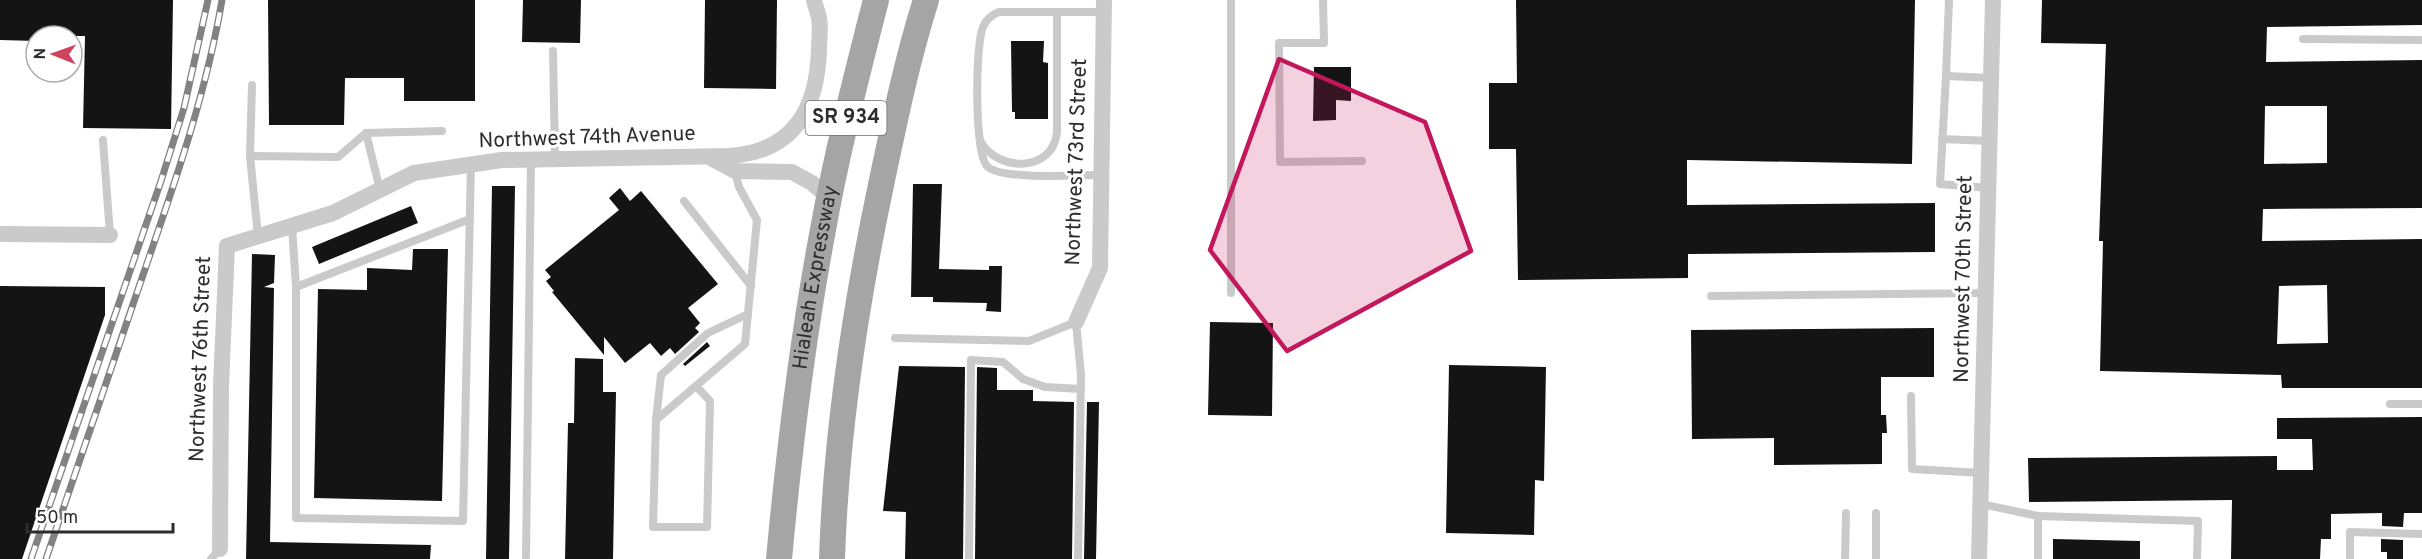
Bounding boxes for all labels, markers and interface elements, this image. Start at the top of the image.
north arrow [24,24,84,84]
text: N [31,48,51,60]
street label: Northwest 73rd Street [1060,58,1094,266]
road number: SR 934 [806,101,886,135]
street label: Northwest 74th Avenue [478,121,696,155]
street label: Northwest 70th Street [1949,175,1979,383]
street label: Hialeah Expressway [787,183,845,371]
street label: Northwest 76th Street [184,255,218,463]
scale bar [27,496,172,534]
text: 50 m [36,507,78,530]

